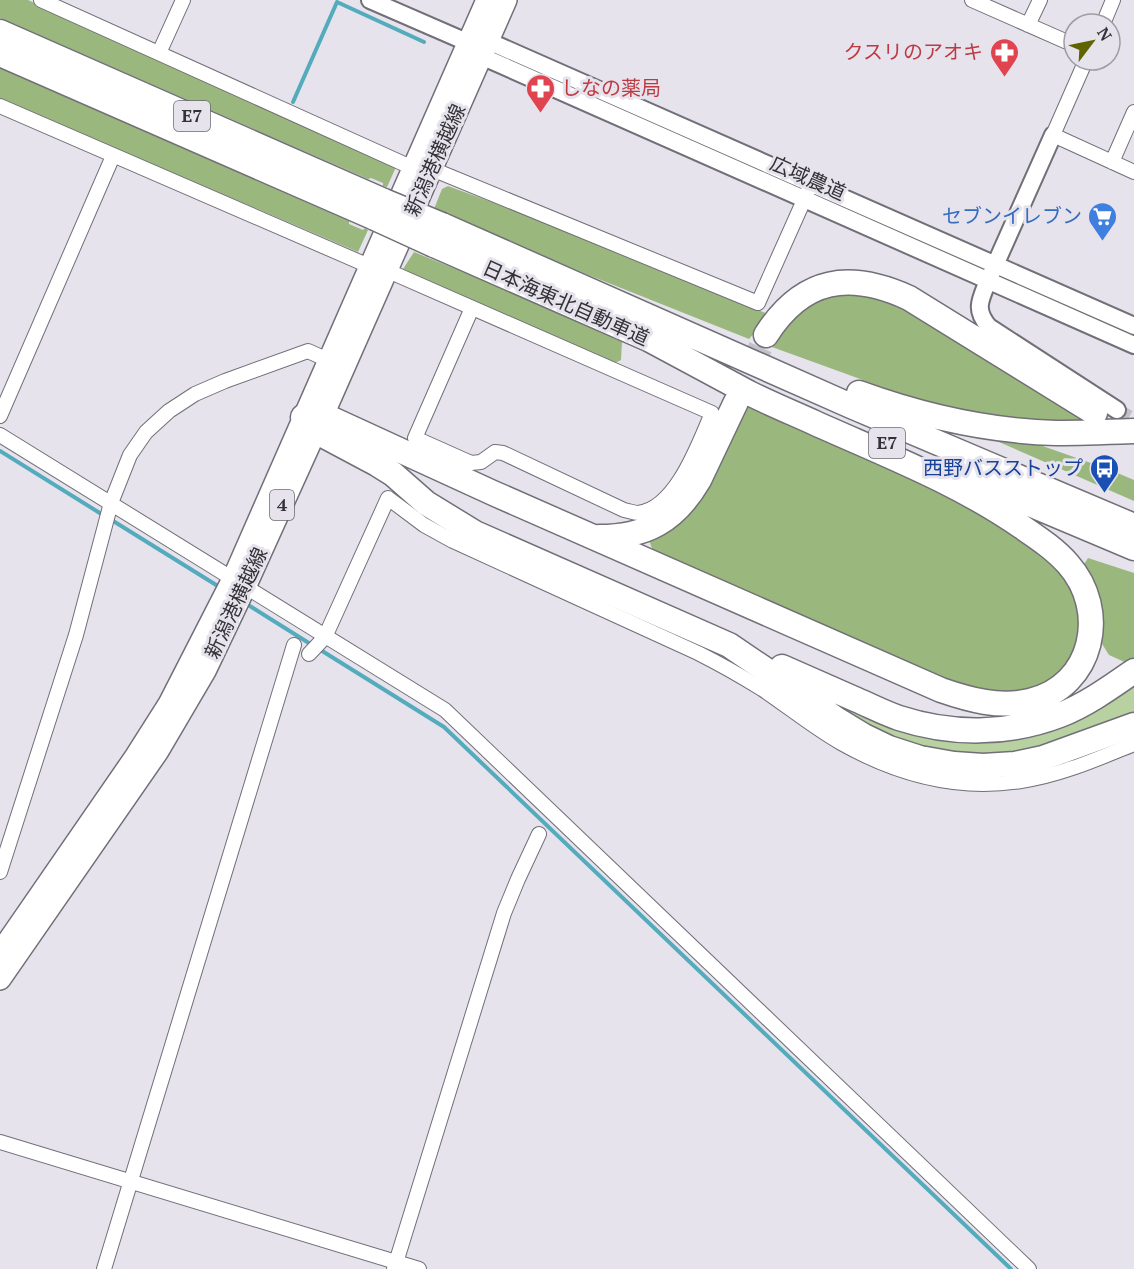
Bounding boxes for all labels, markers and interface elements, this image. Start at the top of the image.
north arrow [1062,12,1122,72]
text: N [1092,23,1117,45]
pharmacy icon: クスリのアオキ [988,36,1020,78]
place label: クスリのアオキ [844,38,983,65]
pharmacy icon: しなの薬局 [524,72,556,114]
place label: しなの薬局 [561,74,661,101]
street label: 新潟港横越線 [398,99,471,220]
road number: E7 [174,101,210,131]
street label: 広域農道 [766,149,850,206]
supermarket icon: セブンイレブン [1087,200,1119,242]
place label: セブンイレブン [942,202,1082,229]
street label: 日本海東北自動車道 [478,254,654,351]
road number: E7 [869,428,905,458]
bus stop icon: 西野バスストップ [1088,452,1120,494]
place label: 西野バスストップ [923,454,1083,481]
road number: 4 [270,490,294,520]
street label: 新潟港横越線 [198,543,273,663]

